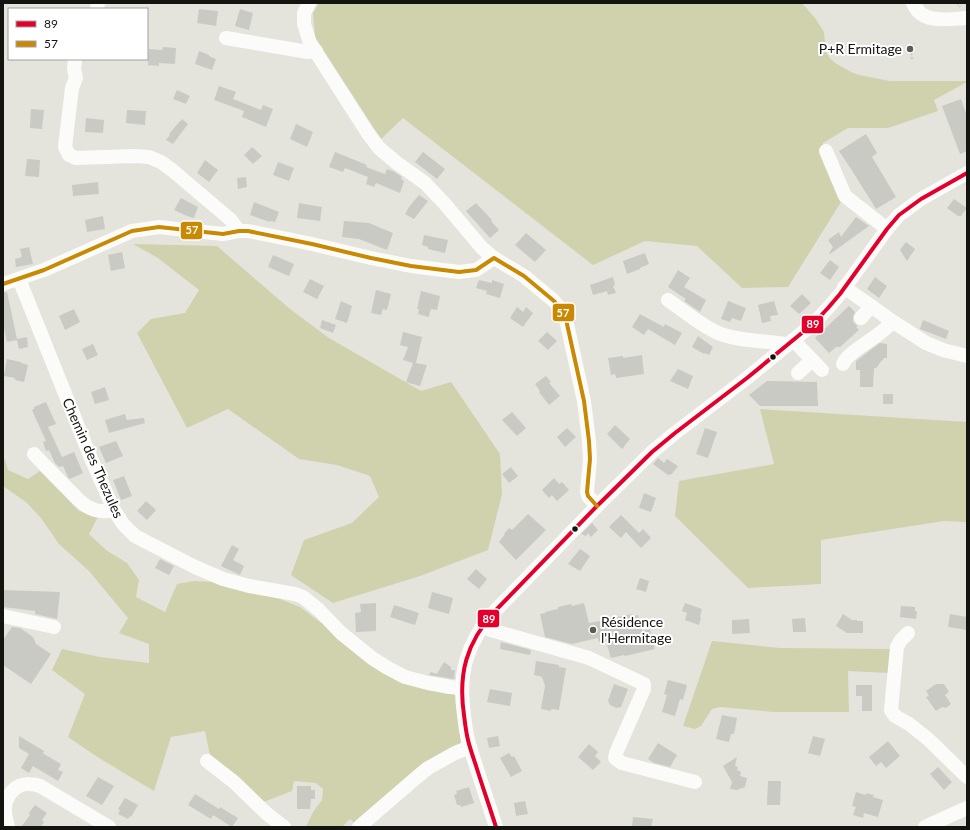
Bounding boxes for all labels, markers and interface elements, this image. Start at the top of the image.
legend [8,8,148,60]
text: 89 [44,16,58,31]
text: 57 [44,36,58,51]
place label: P+R Ermitage [819,40,902,57]
marker: P+R Ermitage [905,44,915,54]
line badge: 57 [180,221,203,240]
text: 57 [186,223,198,236]
line badge: 57 [552,303,575,322]
text: 57 [557,306,569,319]
line badge: 89 [801,315,824,334]
text: 89 [807,317,819,330]
unlabelled marker [768,352,778,362]
street label: Chemin des Thezules [59,395,128,520]
unlabelled marker [570,524,580,534]
line badge: 89 [477,609,500,628]
text: 89 [483,612,495,625]
place label: Résidence l'Hermitage [601,613,672,646]
marker: Résidence l'Hermitage [588,625,598,635]

